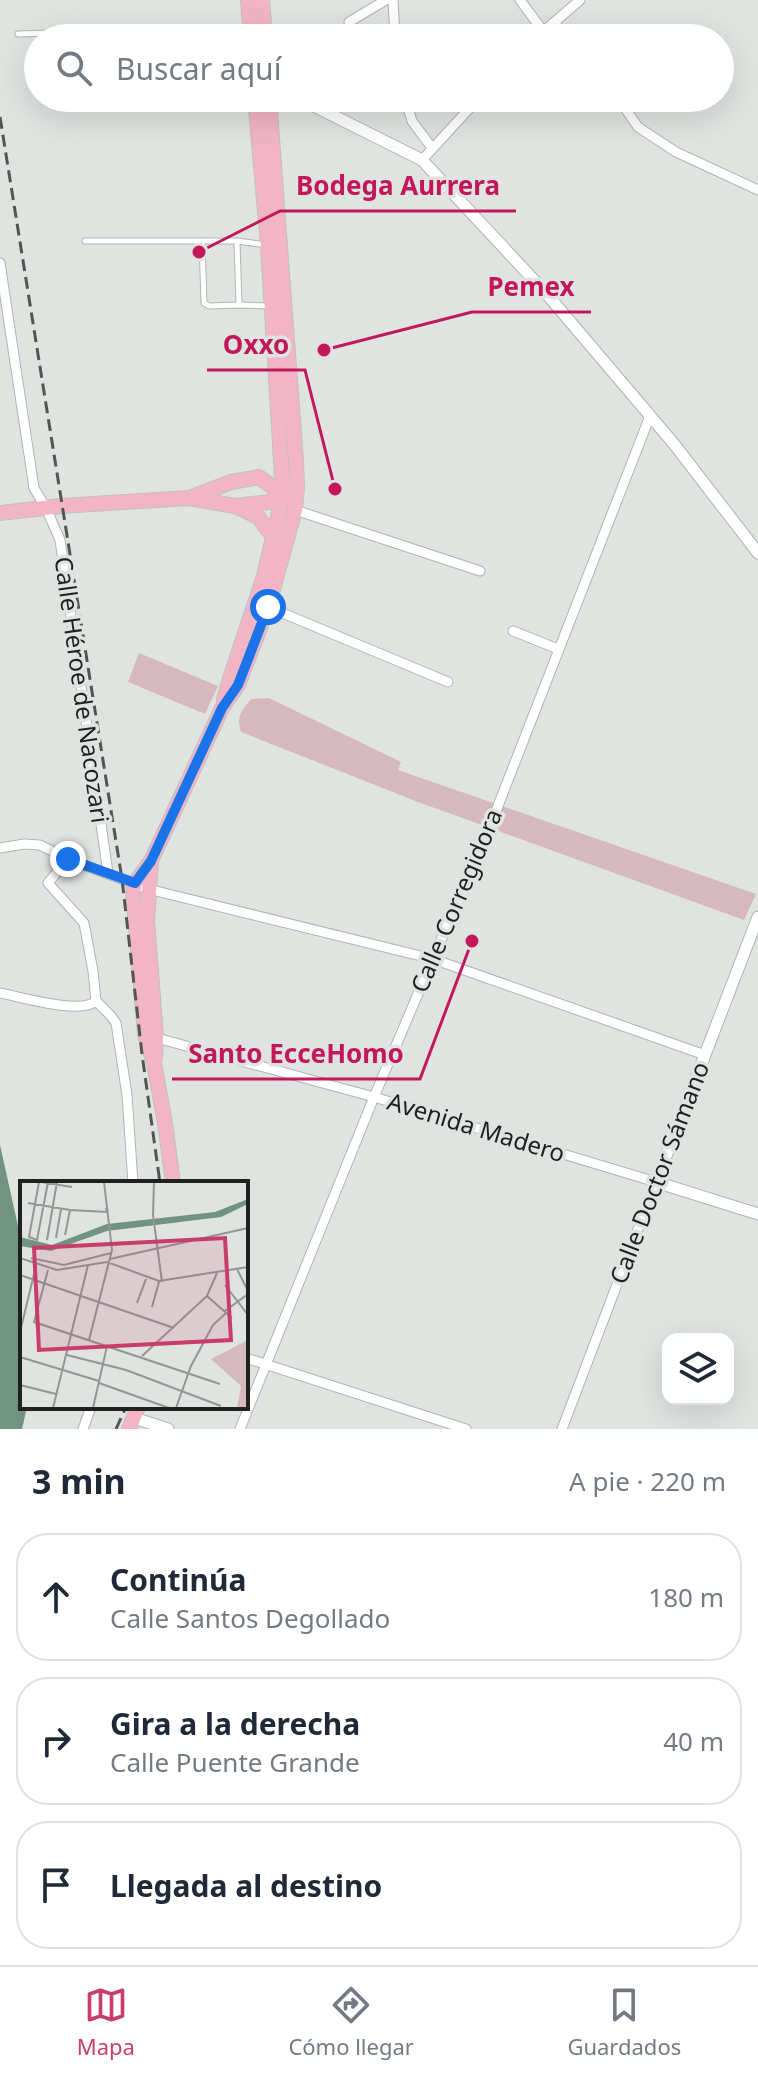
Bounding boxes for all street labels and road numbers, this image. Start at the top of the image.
street label: Calle Héroe de Nacozari [47,554,118,825]
street label: Calle Corregidora [402,804,509,997]
street label: Calle Doctor Sámano [601,1057,716,1288]
street label: Avenida Madero [384,1084,569,1169]

